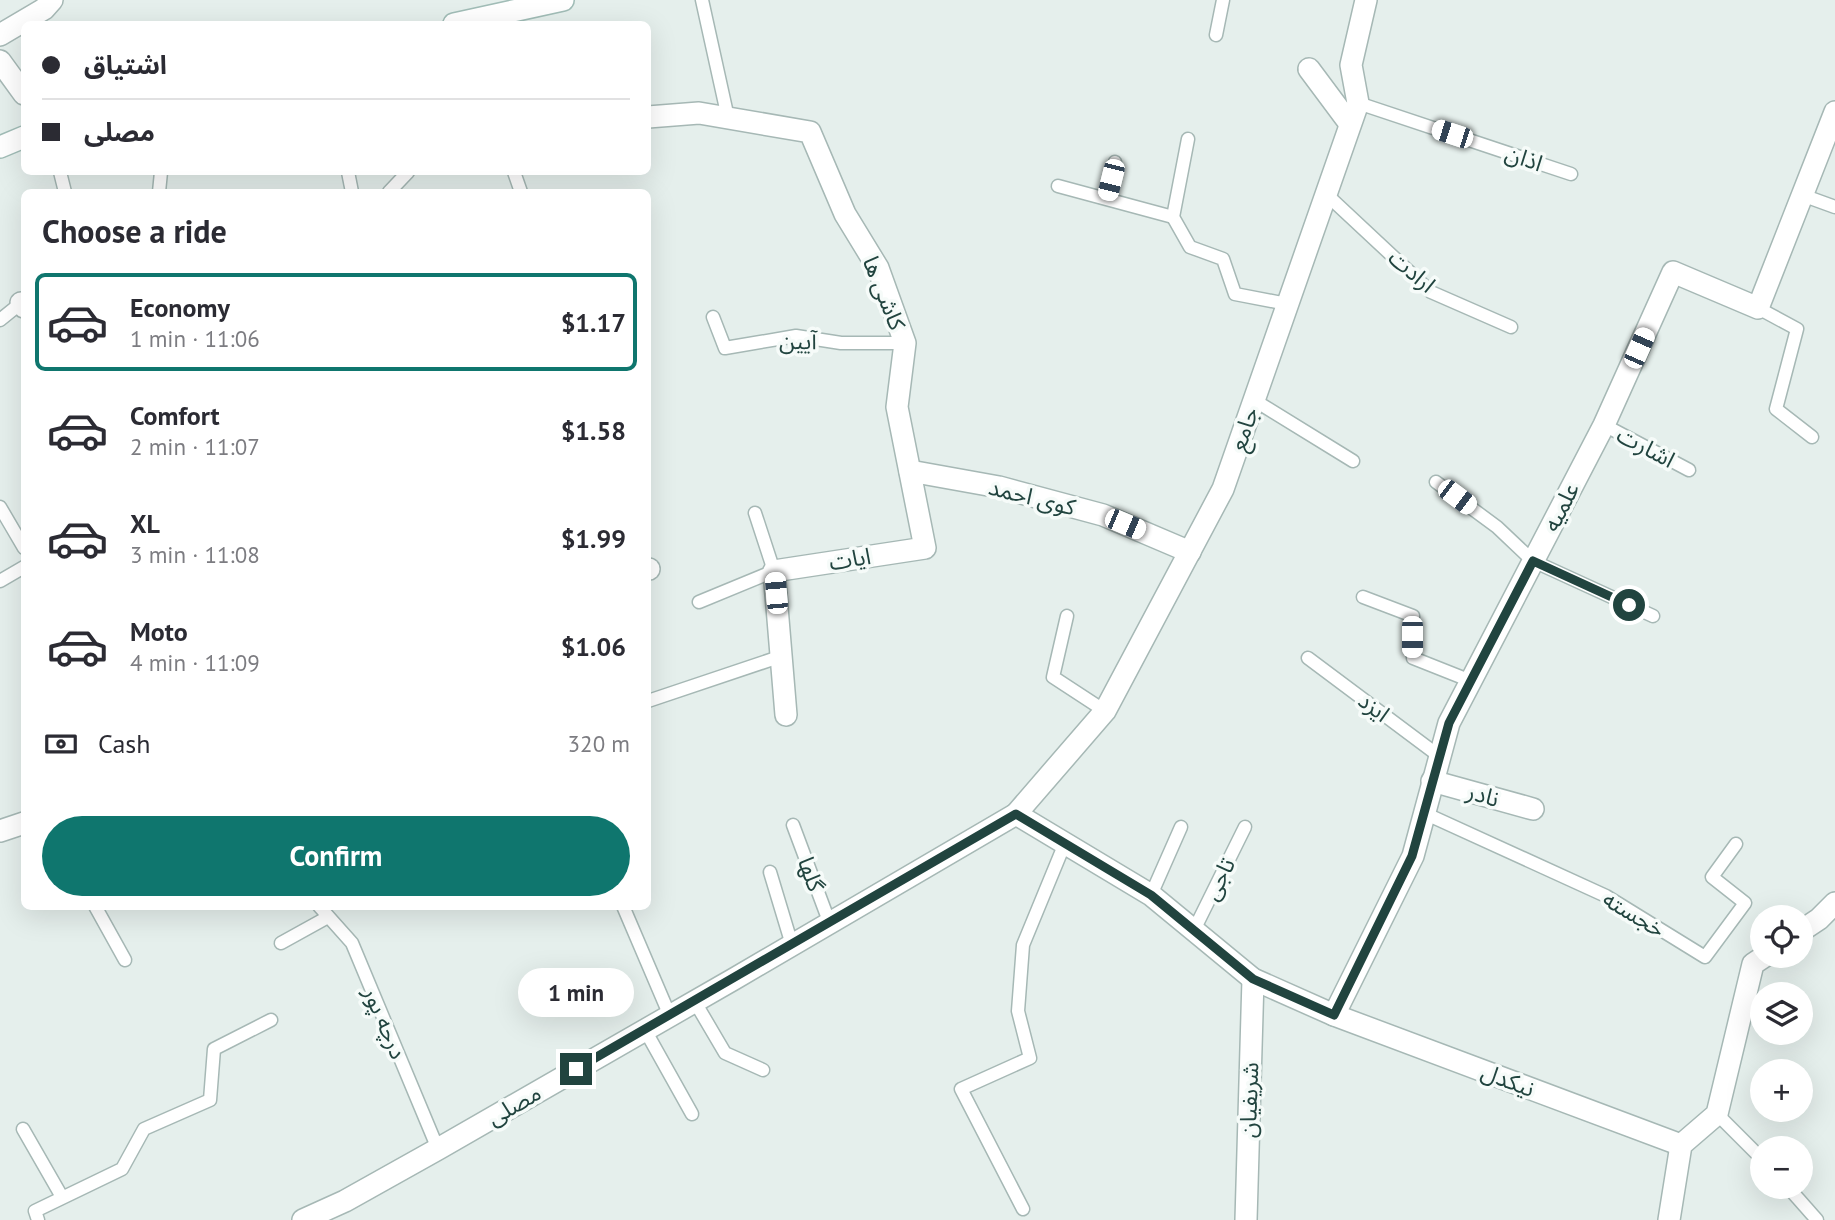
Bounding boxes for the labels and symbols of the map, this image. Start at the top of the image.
car [1429,118,1476,150]
street label: اذان [1502,138,1547,177]
car [1096,157,1127,203]
street label: ارادت [1383,243,1442,299]
street label: کاشی ها [857,252,913,335]
car [1621,325,1658,371]
street label: آیین [779,326,818,355]
street label: جامع [1223,403,1267,456]
street label: اشارت [1612,419,1680,474]
street label: کوی احمد [986,472,1079,521]
car [1434,476,1481,518]
street label: علمیه [1536,477,1585,536]
car [1102,506,1149,542]
street label: ایات [827,541,873,576]
car [764,571,789,615]
route start [1613,589,1645,621]
car [1402,616,1423,658]
street label: ایزد [1353,685,1396,728]
street label: نادر [1463,776,1503,813]
street label: تاجی [1196,852,1241,905]
street label: گلها [792,853,831,896]
street label: خجسته [1598,884,1671,943]
callout: 1 min [518,968,634,1016]
street label: درچه پور [356,981,414,1064]
route end [560,1053,592,1085]
street label: نیکدل [1477,1056,1539,1103]
street label: شریفیان [1233,1062,1264,1138]
street label: مصلی [482,1078,546,1132]

